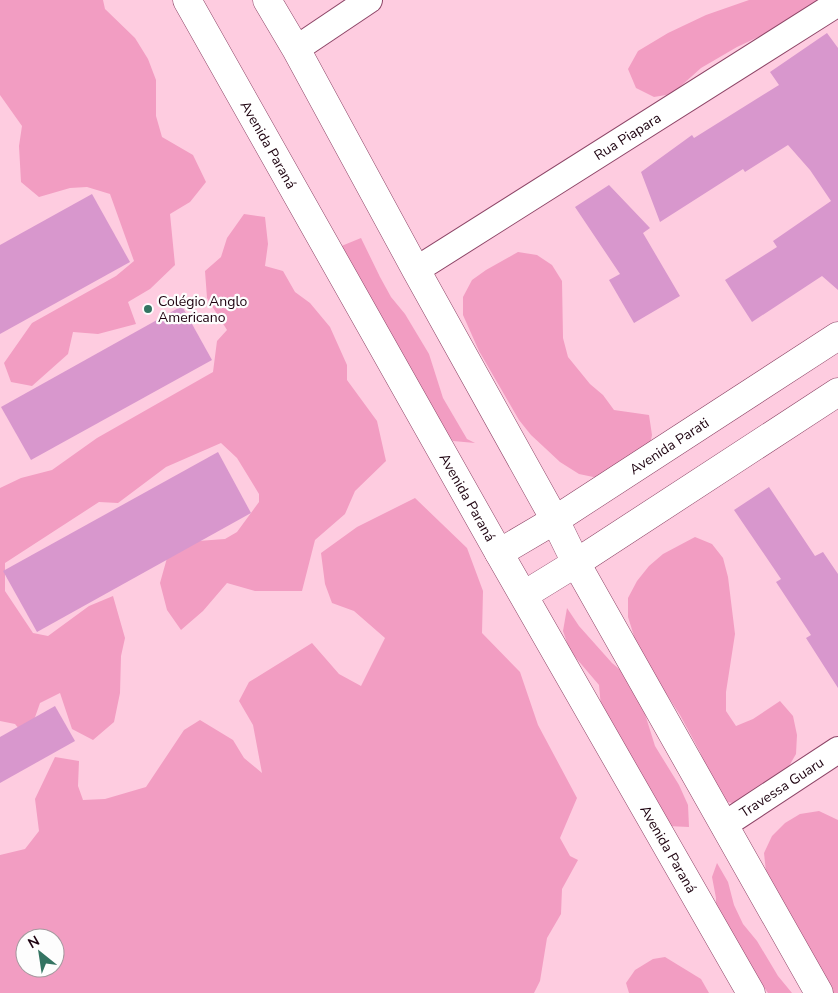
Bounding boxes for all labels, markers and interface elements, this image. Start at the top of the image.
street label: Avenida Paraná [236,97,301,192]
street label: Rua Piapara [590,108,664,165]
place label: Colégio Anglo Americano [158,292,248,327]
marker: Colégio Anglo Americano [142,303,154,315]
street label: Avenida Parati [626,413,712,479]
street label: Avenida Paraná [435,450,500,545]
street label: Travessa Guaru [736,752,827,822]
street label: Avenida Paraná [636,801,701,896]
north arrow [15,928,65,978]
text: N [24,931,43,953]

